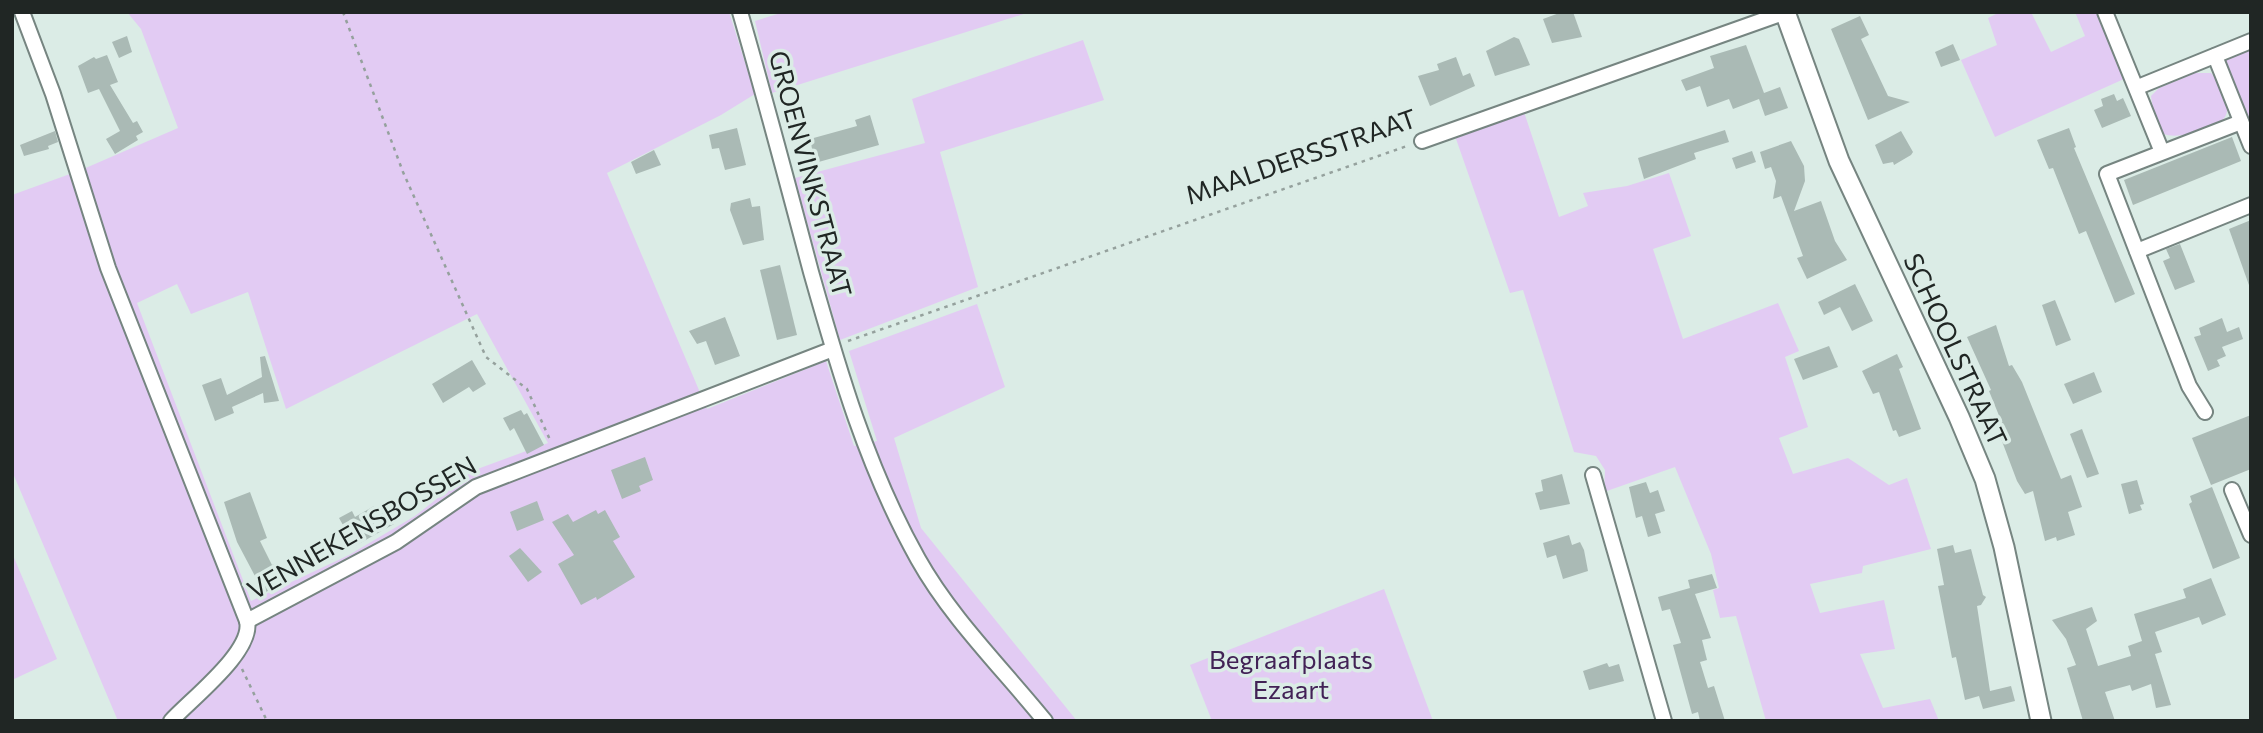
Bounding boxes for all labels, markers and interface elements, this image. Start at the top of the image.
street label: GROENVINKSTRAAT [764,47,859,300]
street label: MAALDERSSTRAAT [1181,101,1420,210]
street label: SCHOOLSTRAAT [1898,248,2015,451]
street label: VENNEKENSBOSSEN [241,448,481,605]
park label: Begraafplaats Ezaart [1209,643,1373,704]

